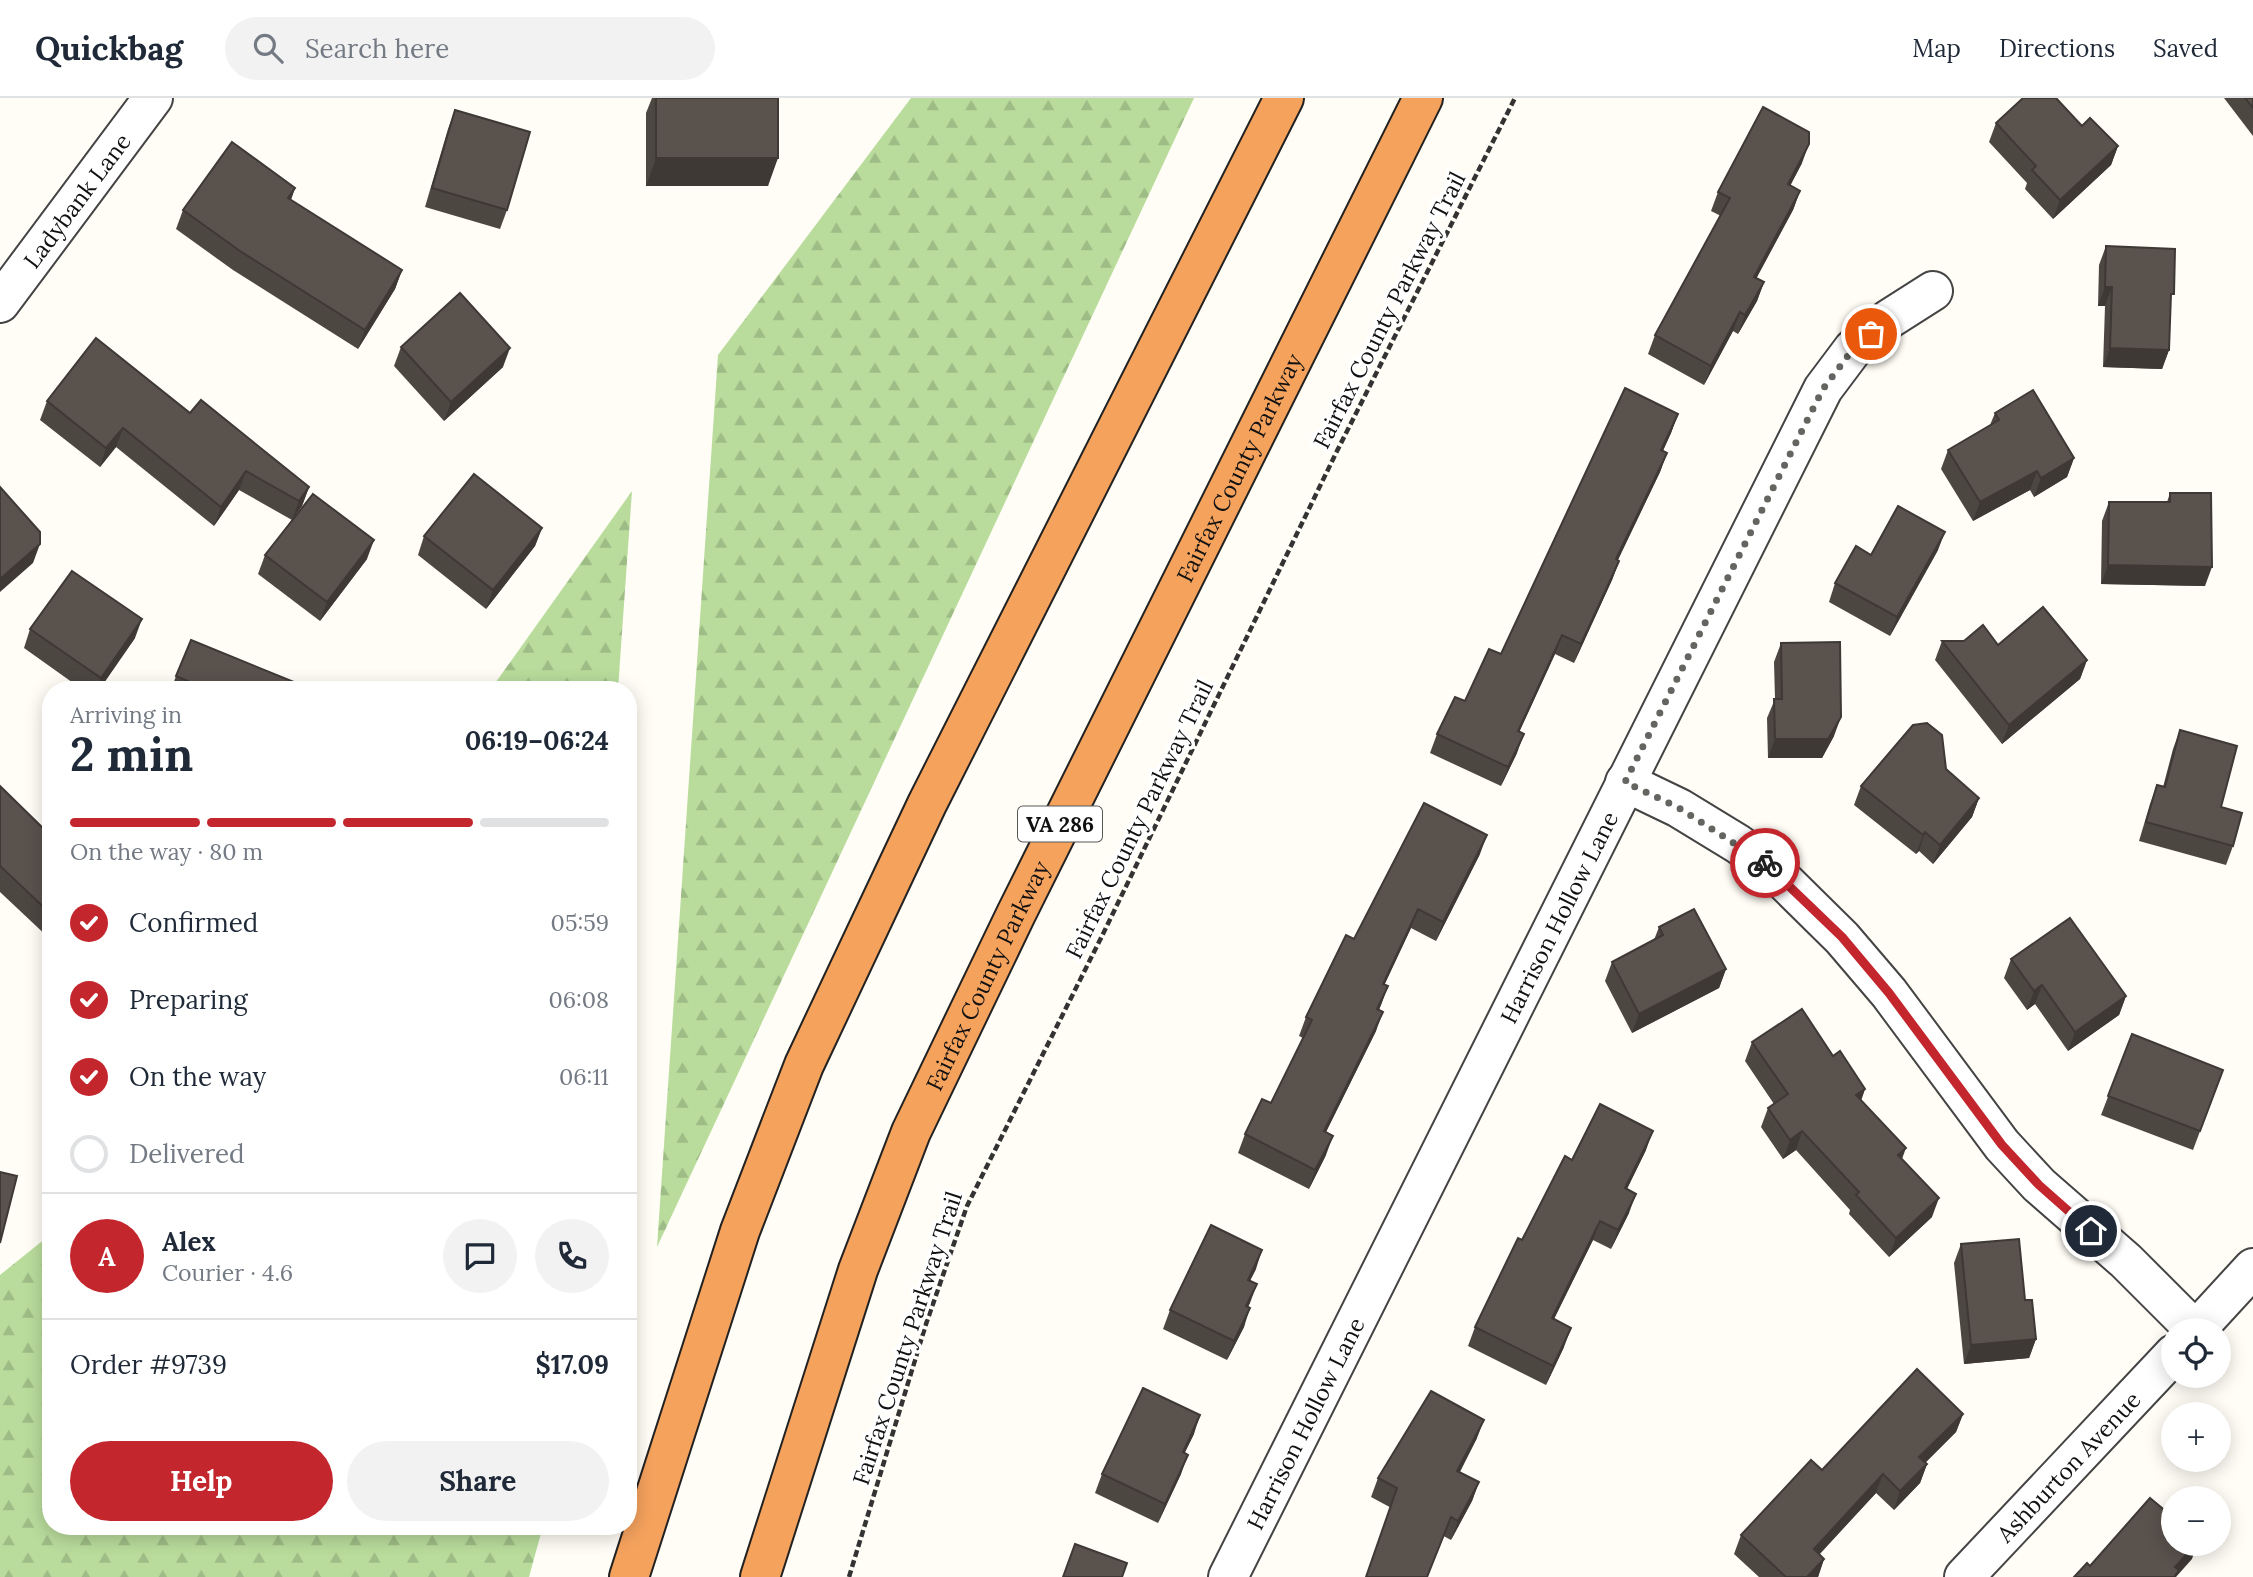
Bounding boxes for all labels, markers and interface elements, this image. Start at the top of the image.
search box [225,17,715,80]
text: Quickbag [35,27,183,69]
icon: search [249,29,287,67]
text: Search here [305,32,449,65]
text: Map [1912,33,1961,64]
text: Directions [1999,33,2115,64]
text: Saved [2153,33,2218,64]
street label: Ladybank Lane [17,127,136,274]
street label: Fairfax County Parkway Trail [1306,167,1472,453]
pin [1841,304,1901,364]
icon: bag [1852,315,1890,353]
street label: Fairfax County Parkway [1169,348,1308,587]
street label: Fairfax County Parkway Trail [1059,675,1219,963]
text: Arriving in [70,700,182,729]
text: 06:19–06:24 [465,724,609,757]
text: 2 min [70,725,193,784]
road number: VA 286 [1018,806,1102,842]
street label: Harrison Hollow Lane [1493,806,1624,1028]
courier [1730,828,1800,898]
text: On the way · 80 m [70,837,263,866]
icon: bike [1746,844,1784,882]
street label: Fairfax County Parkway [919,855,1055,1095]
icon: check [70,904,108,942]
text: Confirmed [129,906,258,939]
text: 05:59 [551,908,609,937]
icon: check [70,981,108,1019]
text: Preparing [129,983,248,1016]
text: 06:08 [548,985,609,1014]
icon: check [70,1058,108,1096]
text: On the way [129,1060,266,1093]
text: 06:11 [559,1062,609,1091]
text: Delivered [129,1137,245,1170]
street label: Fairfax County Parkway Trail [846,1188,968,1488]
pin [2061,1201,2121,1261]
icon: home [2072,1212,2110,1250]
button: chat [443,1219,517,1293]
button: phone [535,1219,609,1293]
text: Alex [162,1225,216,1258]
text: A [98,1240,116,1273]
text: Courier · 4.6 [162,1258,293,1287]
street label: Harrison Hollow Lane [1240,1312,1370,1534]
map controls [2161,1318,2231,1556]
button: locate [2161,1318,2231,1388]
text: Order #9739 [70,1348,227,1381]
text: $17.09 [535,1348,609,1381]
street label: Ashburton Avenue [1990,1385,2146,1549]
button: + [2161,1402,2231,1472]
button: Help [70,1441,333,1521]
button: Share [347,1441,609,1521]
button: − [2161,1486,2231,1556]

